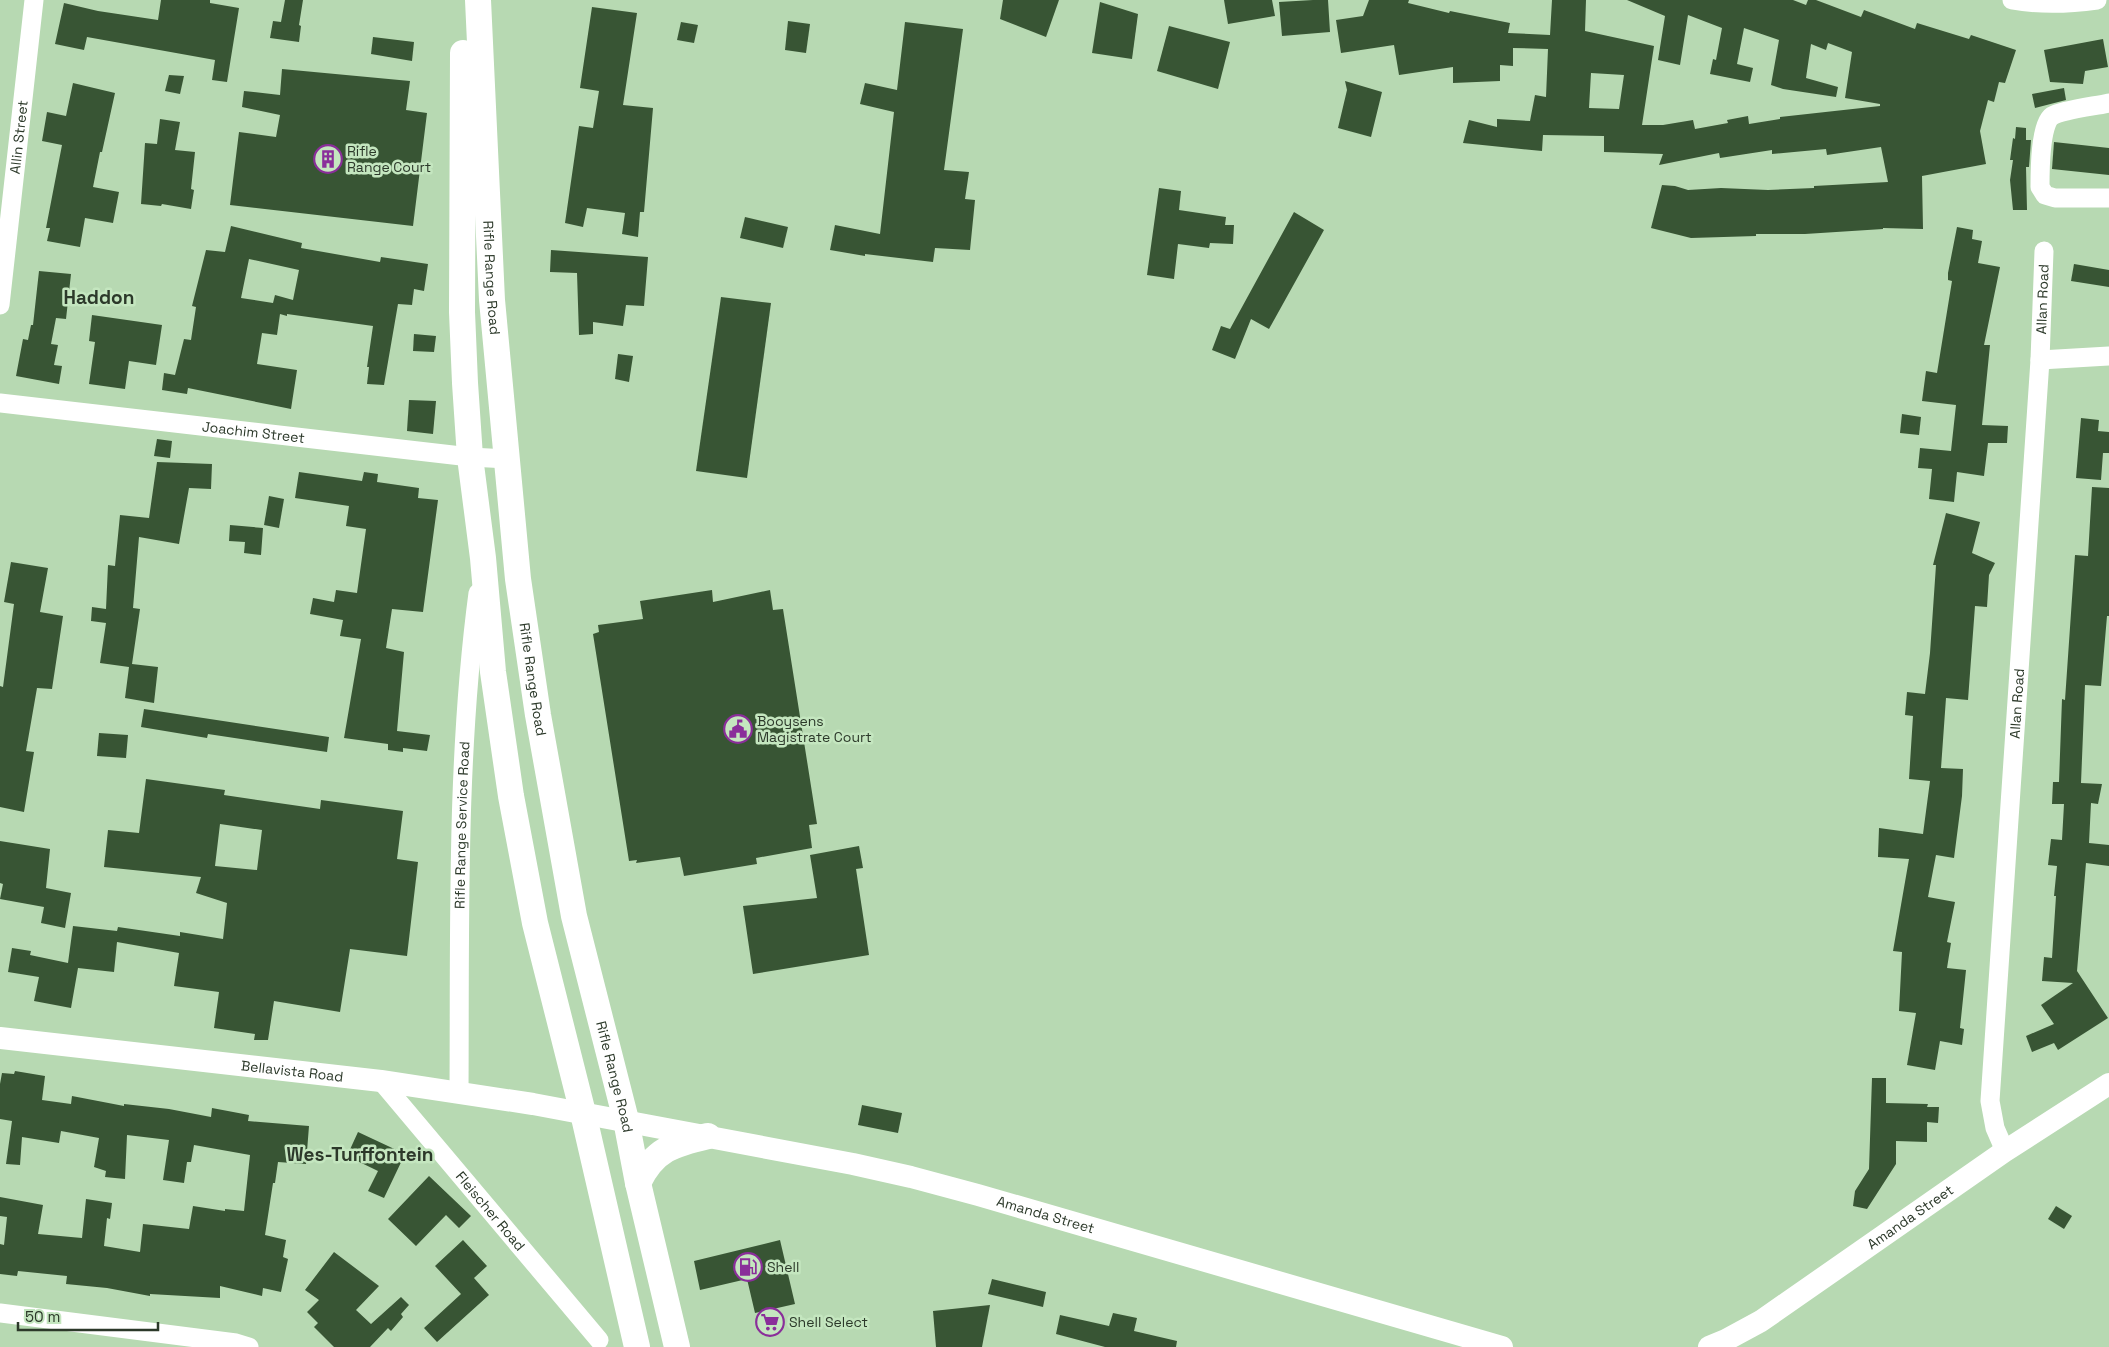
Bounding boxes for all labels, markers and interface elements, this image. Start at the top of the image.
street label: Allin Street [6,99,32,175]
place label: Rifle Range Court [347,142,431,176]
building icon: Rifle Range Court [313,144,343,174]
street label: Rifle Range Road [479,220,504,336]
street label: Allan Road [2032,264,2053,335]
district label: Haddon [64,285,134,310]
street label: Joachim Street [201,417,306,447]
street label: Rifle Range Road [516,622,551,737]
street label: Allan Road [2005,668,2028,739]
place label: Booysens Magistrate Court [757,712,872,746]
public building icon: Booysens Magistrate Court [723,714,753,744]
street label: Rifle Range Service Road [451,741,473,909]
street label: Rifle Range Road [592,1019,637,1134]
street label: Bellavista Road [240,1056,344,1086]
district label: Wes-Turffontein [287,1142,433,1167]
street label: Fleischer Road [452,1168,529,1255]
street label: Amanda Street [1864,1181,1957,1253]
street label: Amanda Street [995,1192,1097,1237]
fuel station icon: Shell [733,1252,763,1282]
place label: Shell [767,1258,799,1276]
scale bar [18,1300,158,1332]
text: 50 m [25,1307,60,1326]
supermarket icon: Shell Select [755,1307,785,1337]
place label: Shell Select [789,1313,868,1331]

